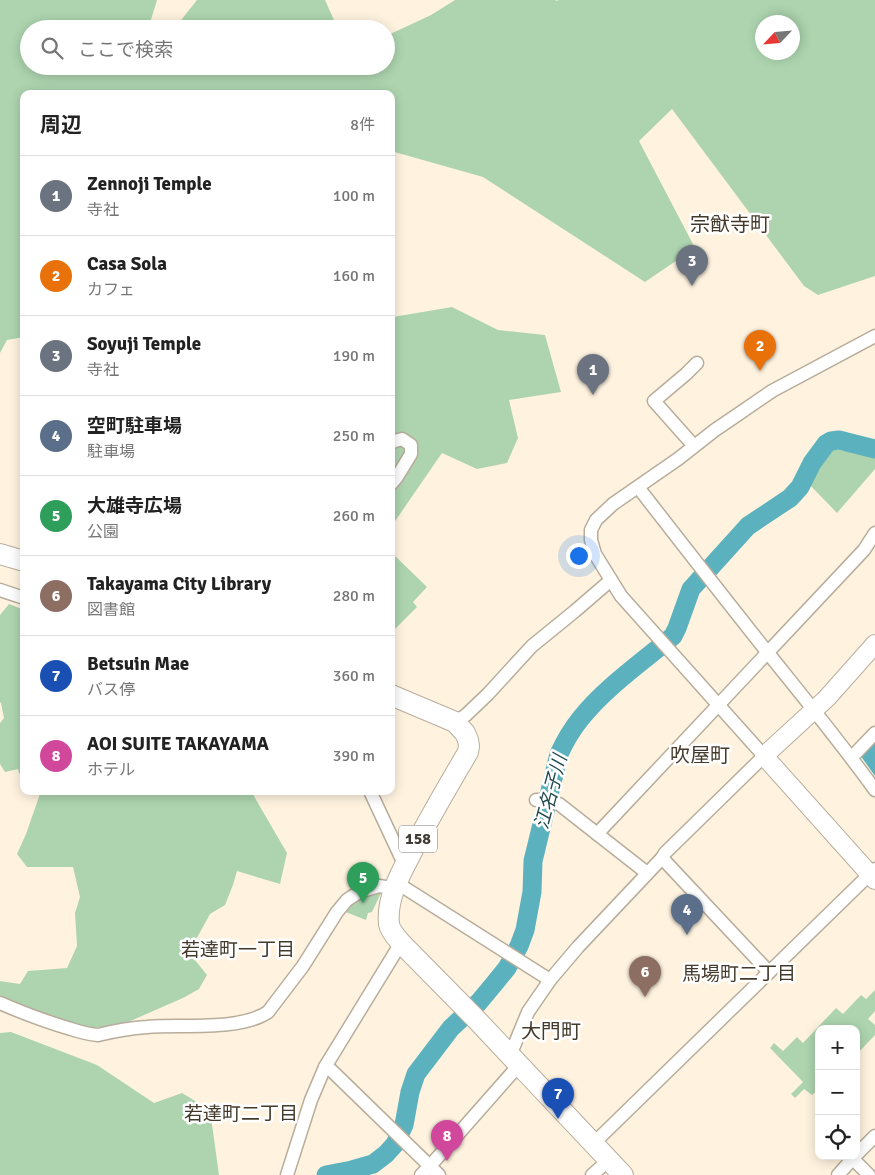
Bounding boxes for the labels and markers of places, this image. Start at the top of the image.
pin: 3 [676,245,708,286]
pin: 2 [744,330,776,371]
pin: 1 [577,354,609,395]
pin: 5 [347,862,379,903]
pin: 4 [671,894,703,935]
pin: 6 [629,956,661,997]
pin: 7 [542,1078,574,1119]
pin: 8 [431,1120,463,1161]

